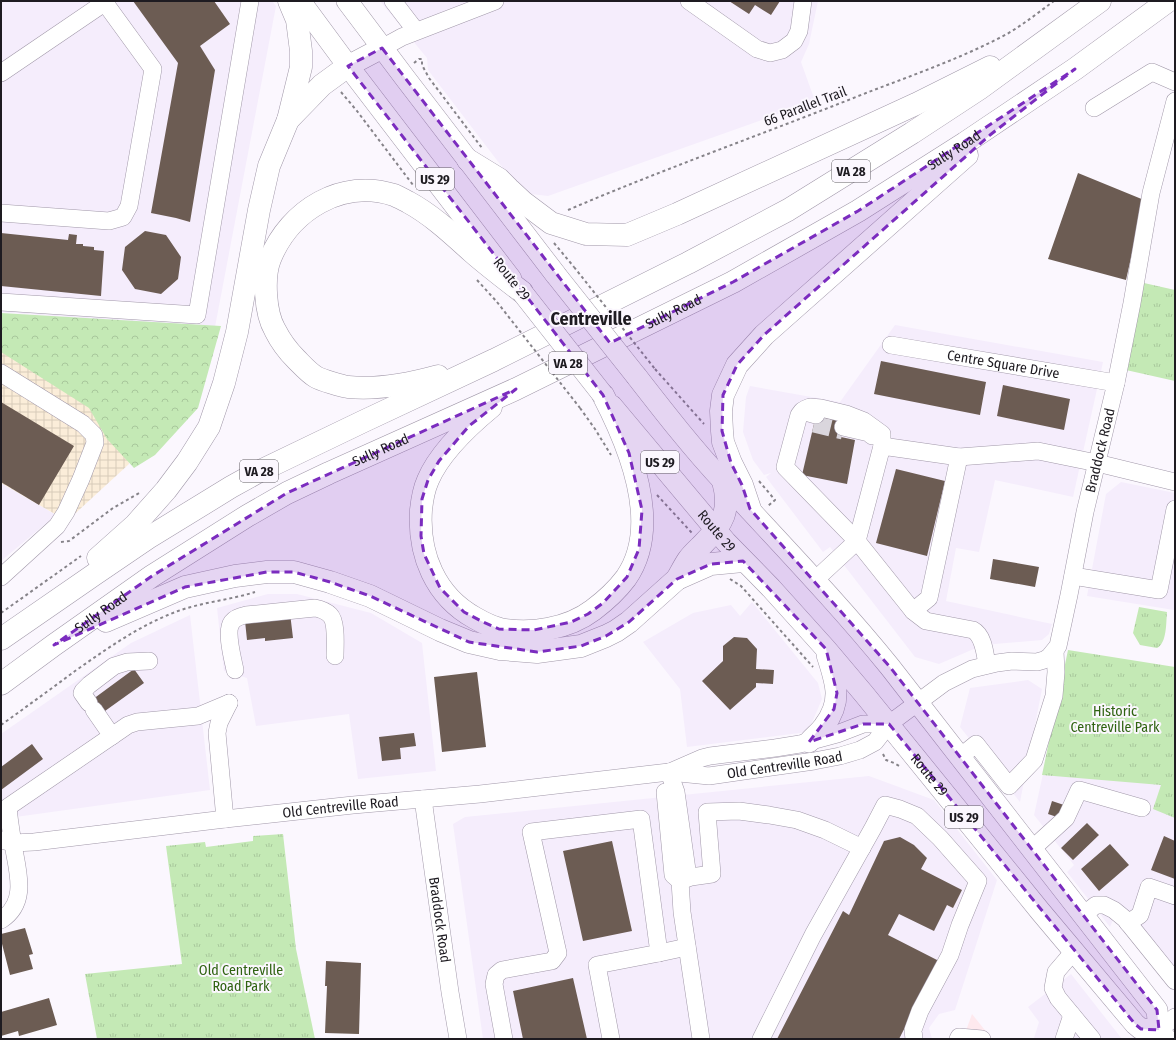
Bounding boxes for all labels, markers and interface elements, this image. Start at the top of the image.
street label: 66 Parallel Trail [761,83,849,130]
street label: Sully Road [924,127,984,174]
road number: VA 28 [832,160,870,182]
road number: US 29 [416,168,454,190]
street label: Route 29 [490,255,534,304]
street label: Sully Road [643,291,704,333]
district label: Centreville [550,308,632,330]
street label: Centre Square Drive [946,347,1061,382]
road number: VA 28 [549,352,587,374]
street label: Braddock Road [1082,406,1119,494]
street label: Sully Road [350,430,412,470]
road number: US 29 [641,451,679,473]
road number: VA 28 [240,460,278,482]
street label: Route 29 [694,507,739,556]
street label: Sully Road [72,588,131,637]
park label: Historic Centreville Park [1070,703,1160,736]
street label: Old Centreville Road [726,748,844,782]
street label: Route 29 [907,751,952,800]
street label: Old Centreville Road [282,793,399,822]
road number: US 29 [945,806,983,828]
street label: Braddock Road [425,876,454,964]
park label: Old Centreville Road Park [199,962,283,995]

